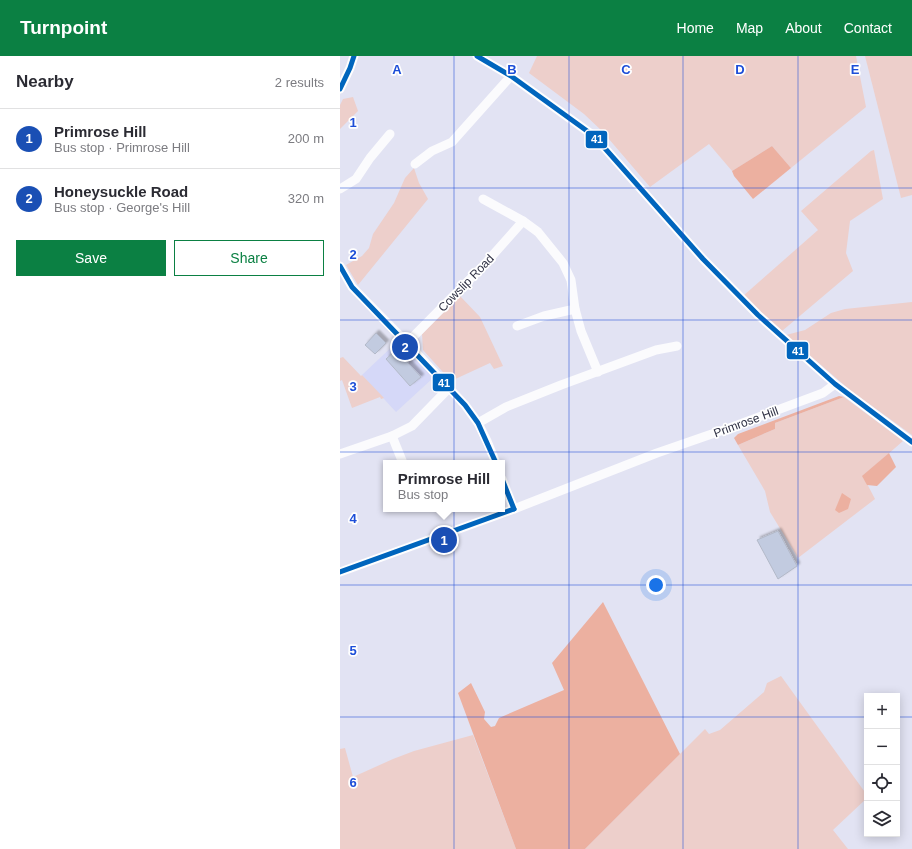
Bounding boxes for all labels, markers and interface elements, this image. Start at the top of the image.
text: Turnpoint [20,17,107,38]
text: Home [677,20,714,36]
text: Map [736,20,763,36]
text: About [785,20,822,36]
text: Contact [844,20,892,36]
text: A [392,62,402,77]
text: B [507,62,517,77]
text: C [621,62,631,77]
text: D [735,62,745,77]
text: E [851,62,860,77]
text: Nearby [16,72,74,91]
text: 2 results [275,75,324,90]
text: 1 [349,115,357,130]
text: Primrose Hill [54,123,147,140]
line badge: 41 [585,130,608,149]
text: 1 [25,131,33,146]
text: 200 m [288,131,324,146]
text: 41 [591,133,603,145]
text: Bus stop · Primrose Hill [54,140,190,155]
text: Honeysuckle Road [54,183,188,200]
text: 2 [25,191,33,206]
text: 320 m [288,191,324,206]
text: Bus stop · George's Hill [54,200,190,215]
button: Save [16,240,166,276]
button: Share [174,240,324,276]
text: 2 [349,247,357,262]
street label: Cowslip Road [435,252,497,314]
pin: 2 [392,332,418,362]
line badge: 41 [786,341,809,360]
text: 41 [792,345,804,357]
line badge: 41 [432,373,455,392]
text: 41 [438,377,450,389]
text: 3 [349,379,357,394]
street label: Primrose Hill [712,404,780,440]
popup [383,460,505,512]
text: Primrose Hill [398,470,490,487]
text: Bus stop [398,487,448,502]
text: 4 [349,511,357,526]
pin: 1 [431,525,457,555]
your location [646,575,666,595]
text: 5 [349,643,357,658]
map controls [864,693,900,837]
button: + [864,693,900,729]
button: − [864,729,900,765]
button: locate [864,765,900,801]
text: 6 [349,775,357,790]
button: layers [864,801,900,837]

